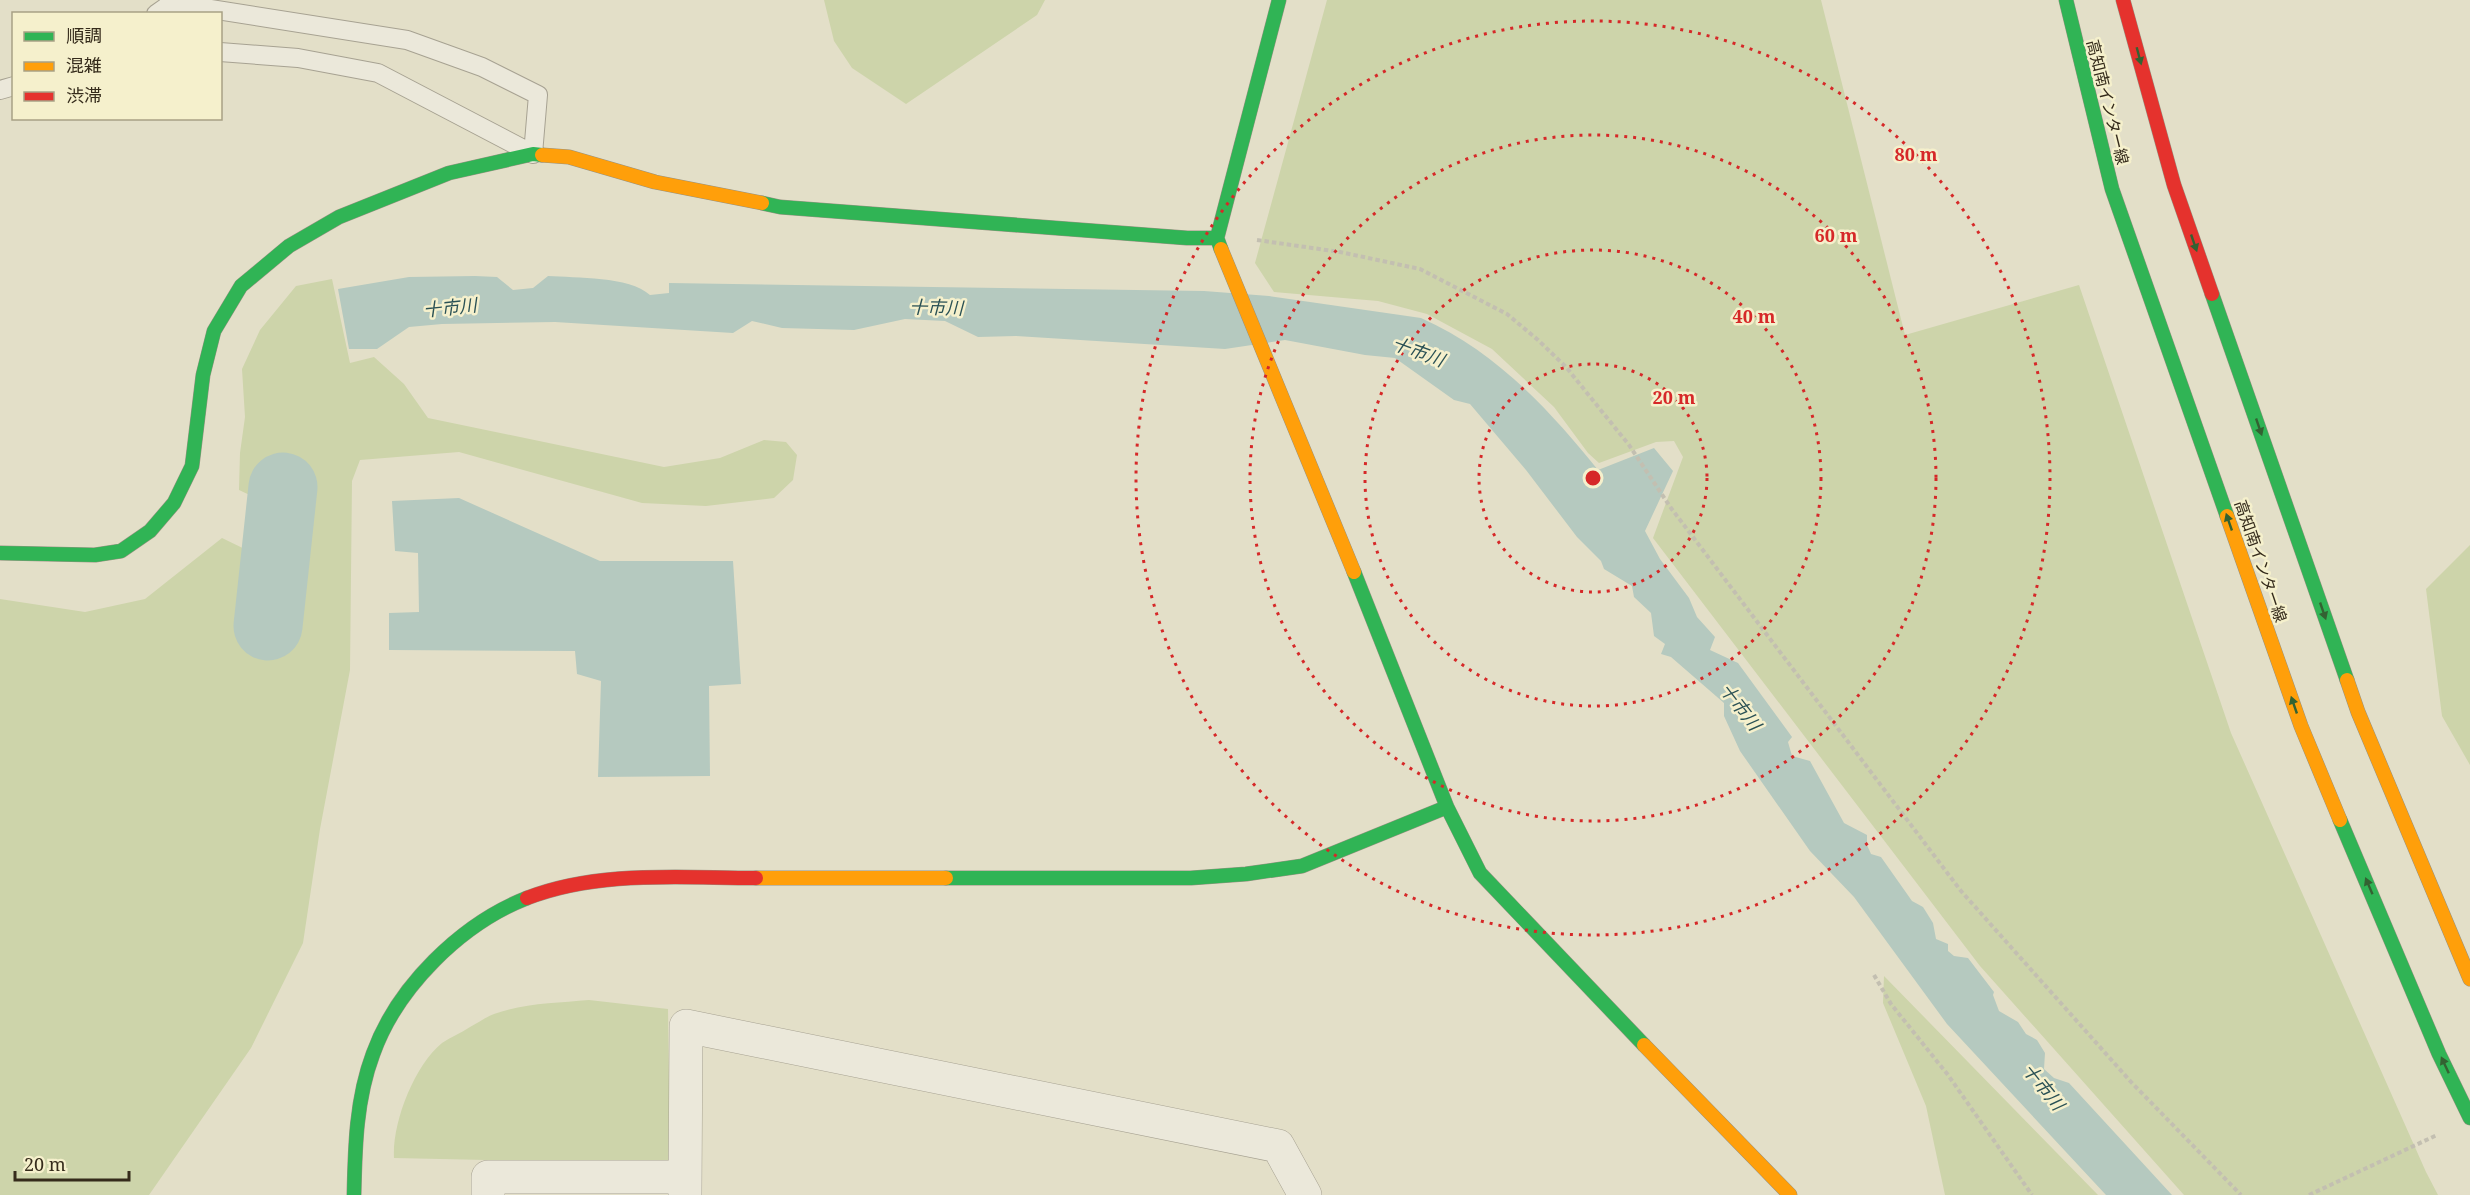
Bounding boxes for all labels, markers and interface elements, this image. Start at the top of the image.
legend [12,12,222,120]
text: 順調 [66,23,102,47]
street label: 高知南インター線 [2082,37,2134,167]
one-way arrow [2135,48,2144,66]
text: 混雑 [66,53,102,77]
text: 渋滞 [66,83,102,107]
text: 80 m [1895,142,1938,166]
text: 60 m [1815,223,1858,247]
one-way arrow [2190,234,2200,252]
water label: 十市川 [422,292,480,322]
water label: 十市川 [909,295,965,320]
text: 40 m [1733,304,1776,328]
water label: 十市川 [1389,331,1450,372]
text: 20 m [1653,385,1696,409]
one-way arrow [2254,418,2264,436]
centre of rings [1583,468,1603,488]
street label: 高知南インター線 [2230,497,2292,625]
one-way arrow [2224,512,2234,530]
one-way arrow [2318,603,2328,621]
water label: 十市川 [1715,678,1768,737]
one-way arrow [2289,696,2299,714]
one-way arrow [2364,876,2374,894]
one-way arrow [2440,1057,2449,1074]
water label: 十市川 [2017,1058,2071,1116]
scale bar [15,1144,129,1182]
text: 20 m [24,1152,66,1176]

